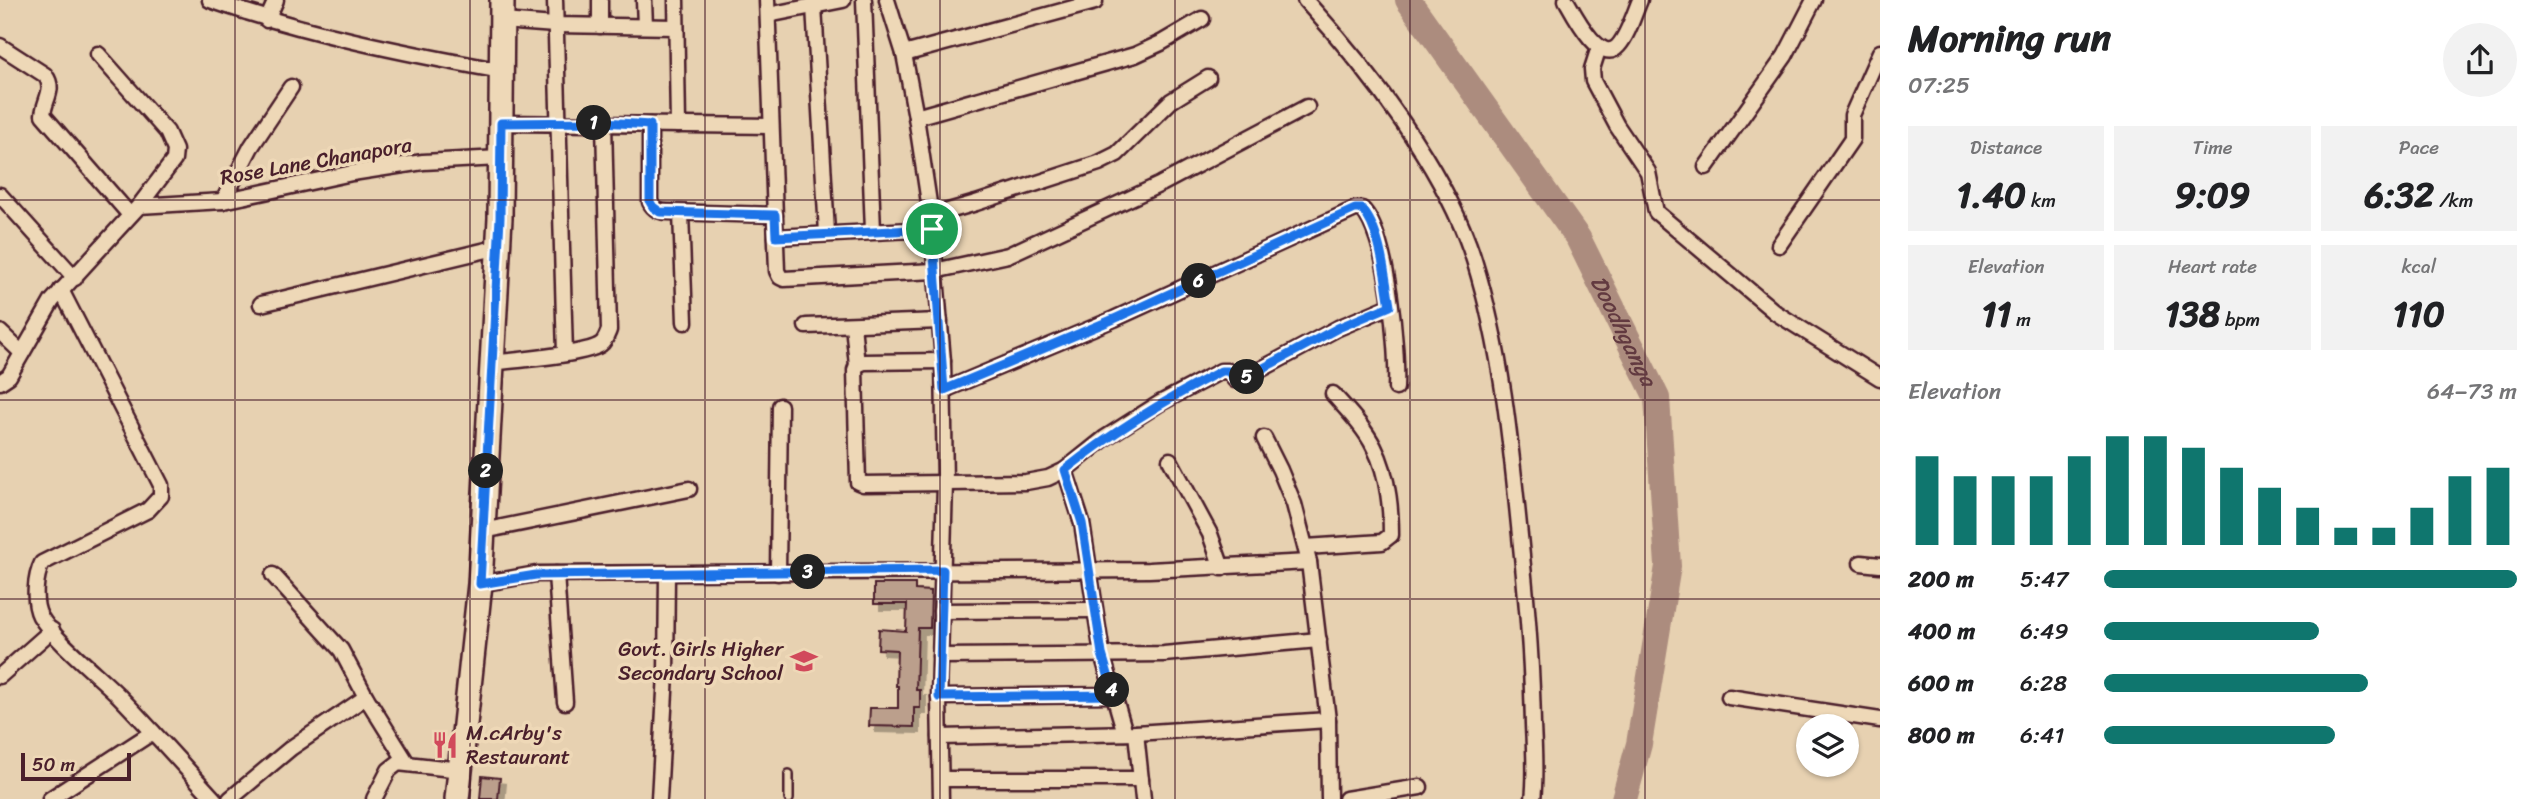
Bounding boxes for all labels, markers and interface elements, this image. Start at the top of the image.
text: Morning run [1908,5,2111,72]
button: share [2443,23,2517,97]
text: 07:25 [1908,65,1970,106]
pin: 1 [576,106,612,140]
text: 1 [589,106,598,139]
street label: Rose Lane Chanapora [217,125,415,197]
text: Distance [1970,131,2042,164]
text: Time [2192,131,2233,164]
text: Pace [2399,131,2439,164]
text: 1.40 [1957,164,2026,226]
text: 9:09 [2175,164,2250,226]
text: 6:32 [2364,164,2434,226]
text: km [2026,184,2056,217]
text: /km [2434,184,2473,217]
pin [902,199,962,259]
icon: arrive [913,210,951,248]
text: Elevation [1968,250,2045,283]
text: Heart rate [2168,250,2257,283]
text: kcal [2402,250,2436,283]
pin: 6 [1182,264,1216,298]
text: 6 [1193,264,1204,297]
water label: Doodhganga [1578,268,1669,396]
text: 11 [1981,283,2011,345]
text: 138 [2165,283,2220,345]
text: 110 [2393,283,2445,345]
text: m [2011,303,2031,336]
text: bpm [2220,303,2260,336]
pin: 5 [1230,360,1264,394]
text: 5 [1241,360,1252,393]
text: Elevation [1908,371,2001,412]
text: 64–73 m [2427,371,2517,412]
pin: 2 [468,454,504,489]
text: 2 [480,454,491,487]
pin: 3 [790,554,826,590]
text: 3 [802,555,813,588]
text: 200 m [1908,559,1974,600]
text: 5:47 [2020,559,2069,600]
text: 400 m [1908,611,1975,652]
text: 6:49 [2020,611,2069,652]
place label: Govt. Girls Higher Secondary School [618,630,784,692]
school or university icon: Govt. Girls Higher Secondary School [789,646,819,676]
text: 600 m [1908,663,1974,704]
text: 6:28 [2020,663,2067,704]
pin: 4 [1094,672,1130,708]
text: 4 [1106,673,1117,706]
place label: M.cArby's Restaurant [466,714,570,776]
map controls [1796,714,1859,777]
button: layers [1796,714,1859,777]
text: 800 m [1908,715,1975,756]
text: 6:41 [2020,715,2064,756]
restaurant icon: M.cArby's Restaurant [430,730,460,760]
text: 50 m [32,748,75,781]
scale bar [21,750,131,782]

